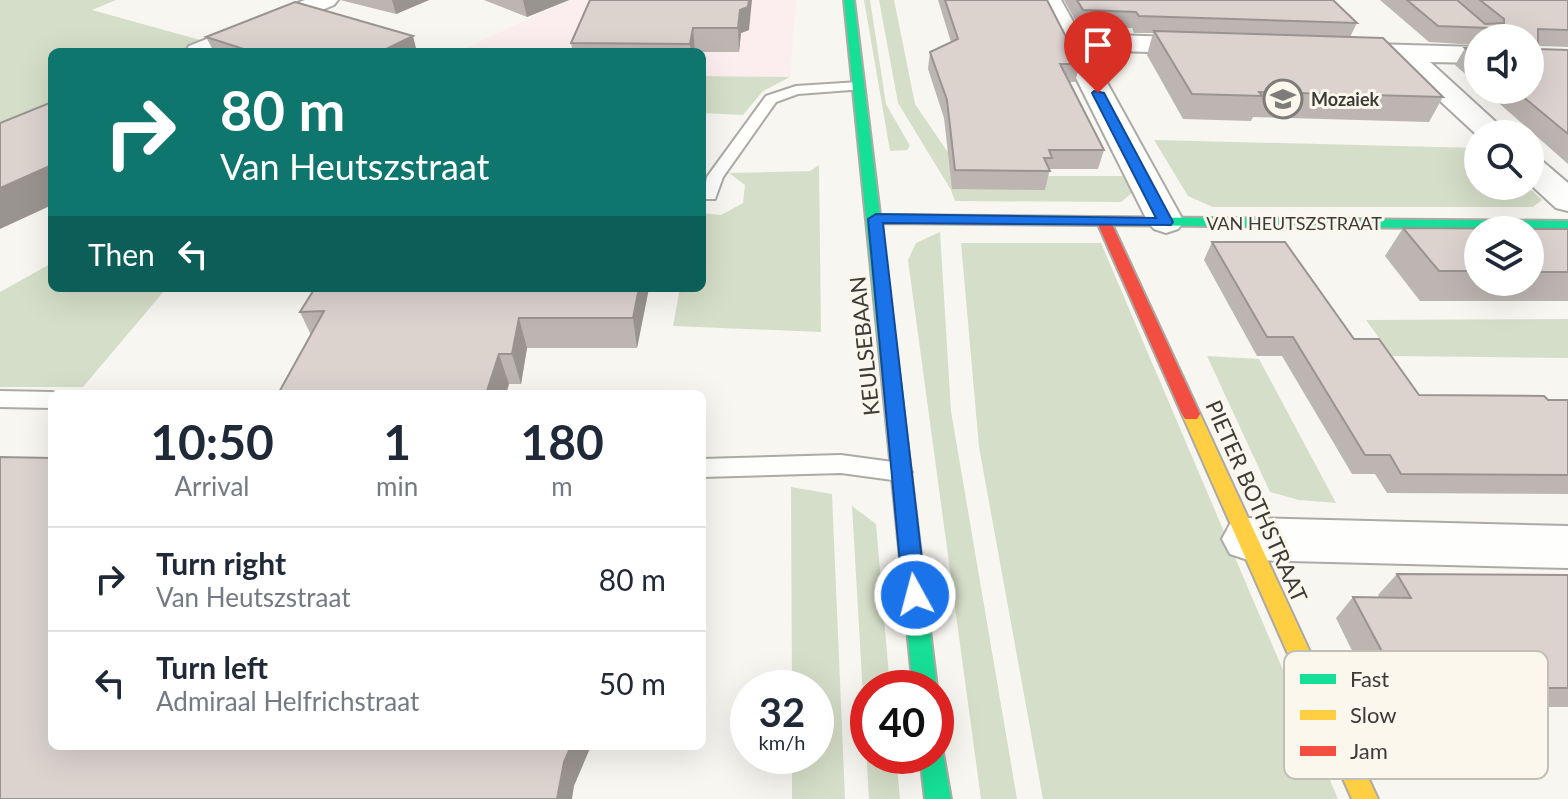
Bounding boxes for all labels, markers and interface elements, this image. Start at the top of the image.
pin [1064,11,1132,93]
icon: arrive [1076,23,1120,67]
map controls [1464,24,1544,296]
button: sound [1464,24,1544,104]
text: 80 m [220,76,345,143]
school or university icon: Mozaiek [1262,78,1304,120]
icon: right [88,80,192,184]
place label: Mozaiek [1311,88,1380,110]
button: search [1464,120,1544,200]
text: Van Heutszstraat [220,144,489,188]
street label: VAN HEUTSZSTRAAT [1206,212,1382,234]
button: layers [1464,216,1544,296]
icon: left [171,232,215,276]
text: Then [88,236,155,272]
street label: KEULSEBAAN [843,275,885,417]
street label: PIETER BOTHSTRAAT [1200,396,1314,606]
text: 10:50 [150,413,274,470]
text: 1 [383,413,411,470]
text: 180 [520,413,604,470]
text: Arrival [175,470,249,502]
text: min [376,470,418,502]
text: m [551,470,573,502]
text: Turn right [156,545,286,581]
position arrow [873,553,957,637]
icon: right [88,557,132,601]
text: 80 m [599,561,666,597]
text: Van Heutszstraat [156,581,351,613]
text: Turn left [156,649,268,685]
legend [1284,651,1548,779]
icon: left [88,661,132,705]
text: 50 m [599,665,666,701]
text: Fast [1350,665,1389,692]
speed limit sign: 40 [850,670,954,774]
text: Admiraal Helfrichstraat [156,685,419,717]
text: 32 [759,688,805,736]
text: Slow [1350,701,1397,728]
text: km/h [759,730,805,754]
text: Jam [1350,737,1388,764]

